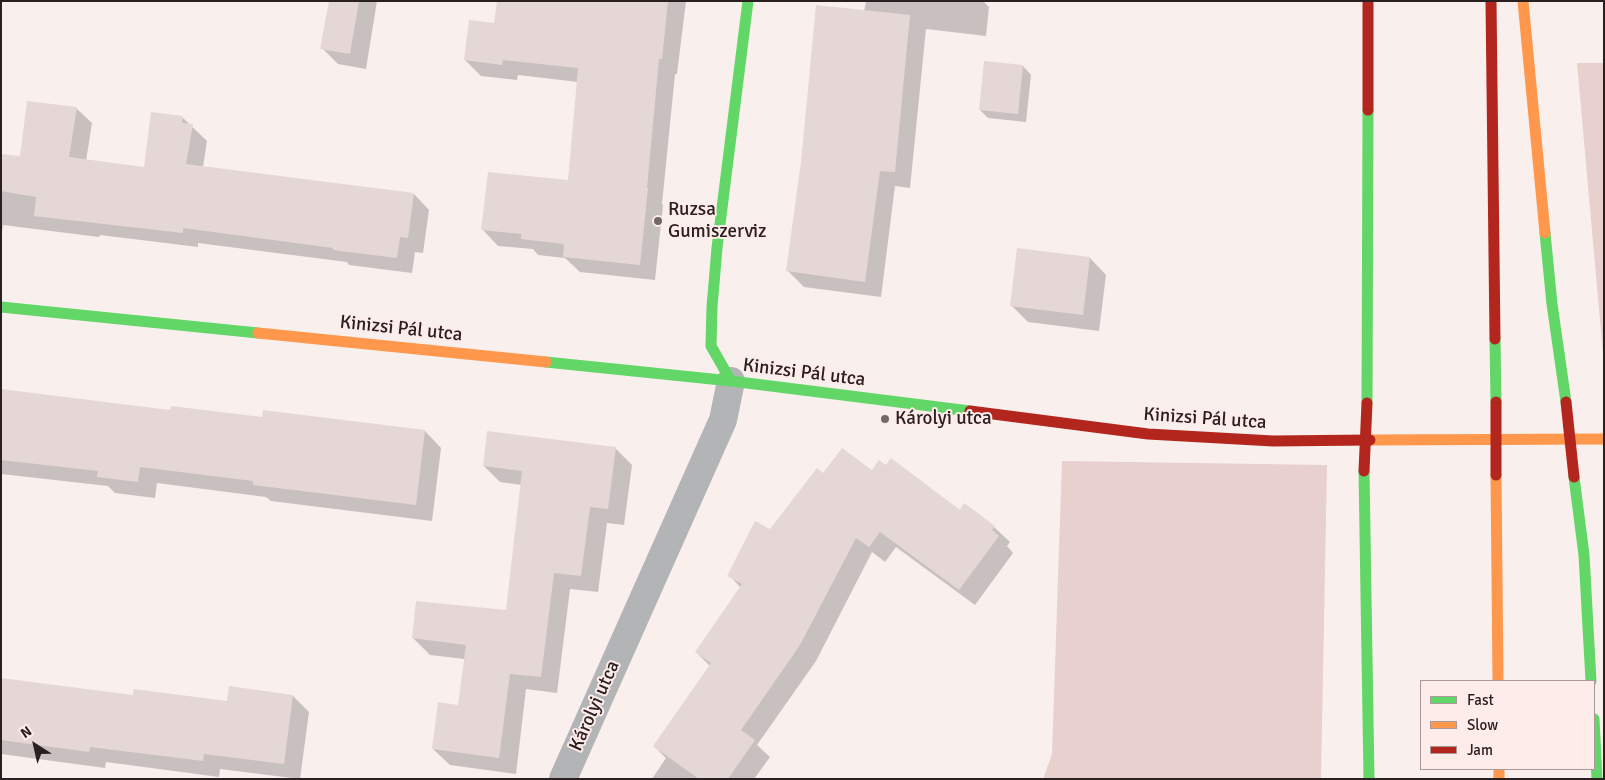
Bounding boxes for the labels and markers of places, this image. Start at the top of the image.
place label: Ruzsa Gumiszerviz [668,199,767,243]
marker: Ruzsa Gumiszerviz [652,215,664,227]
place label: Károlyi utca [895,408,992,430]
marker: Károlyi utca [879,413,891,425]

